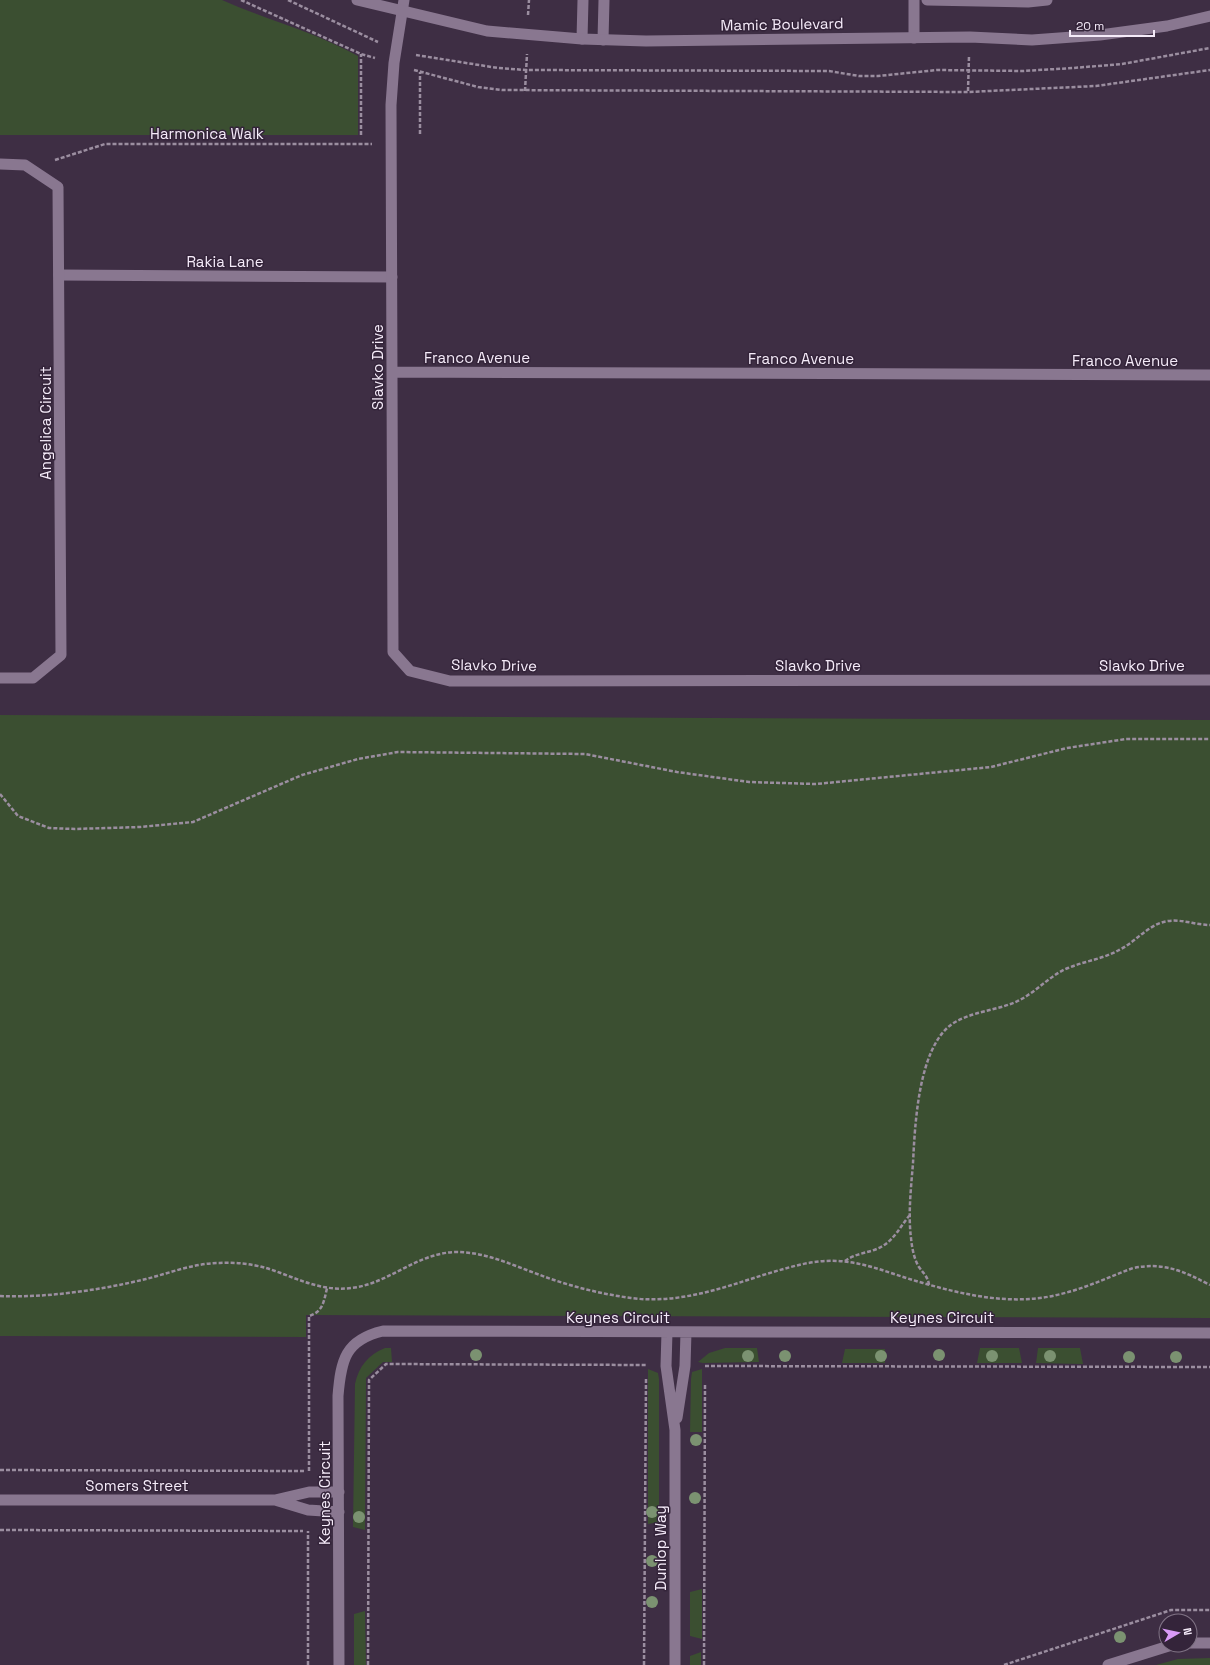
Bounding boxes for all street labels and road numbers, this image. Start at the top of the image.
street label: Mamic Boulevard [720,13,844,35]
street label: Harmonica Walk [150,124,264,143]
street label: Rakia Lane [186,252,264,271]
street label: Slavko Drive [368,324,387,410]
street label: Franco Avenue [424,348,530,367]
street label: Franco Avenue [748,349,854,368]
street label: Franco Avenue [1072,351,1178,370]
street label: Angelica Circuit [36,366,55,480]
street label: Slavko Drive [451,655,537,675]
street label: Slavko Drive [775,656,861,675]
street label: Slavko Drive [1099,656,1185,675]
street label: Keynes Circuit [566,1308,670,1327]
street label: Keynes Circuit [890,1308,994,1327]
street label: Keynes Circuit [315,1441,334,1545]
street label: Somers Street [85,1476,189,1495]
street label: Dunlop Way [651,1505,670,1591]

